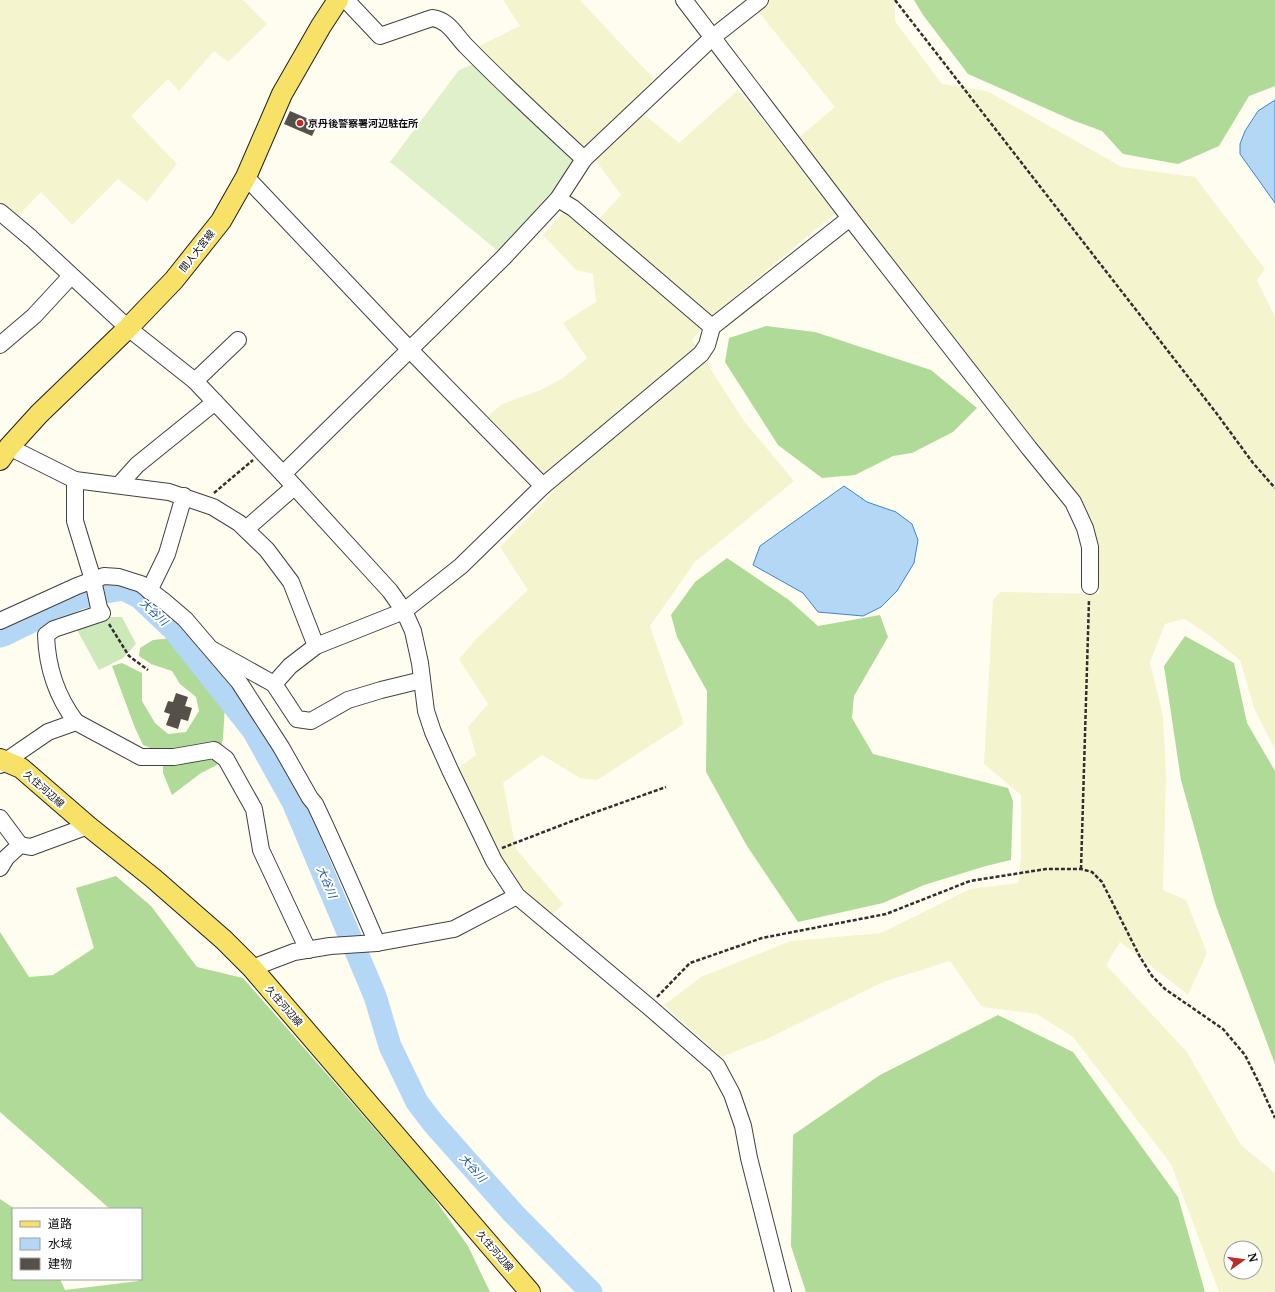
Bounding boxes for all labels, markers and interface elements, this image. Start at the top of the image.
place label: 京丹後警察署河辺駐在所 [308,117,418,130]
marker: 京丹後警察署河辺駐在所 [295,118,305,128]
street label: 間人大宮線 [176,227,218,275]
water label: 大谷川 [137,596,172,629]
street label: 久住河辺線 [21,768,67,810]
water label: 大谷川 [314,864,340,901]
street label: 久住河辺線 [263,983,305,1029]
water label: 大谷川 [457,1151,490,1186]
legend [12,1208,142,1280]
text: 道路 [48,1216,72,1231]
street label: 久住河辺線 [474,1228,516,1274]
text: 水域 [48,1236,72,1251]
north arrow [1223,1240,1263,1280]
text: N [1245,1252,1261,1264]
text: 建物 [48,1256,72,1271]

